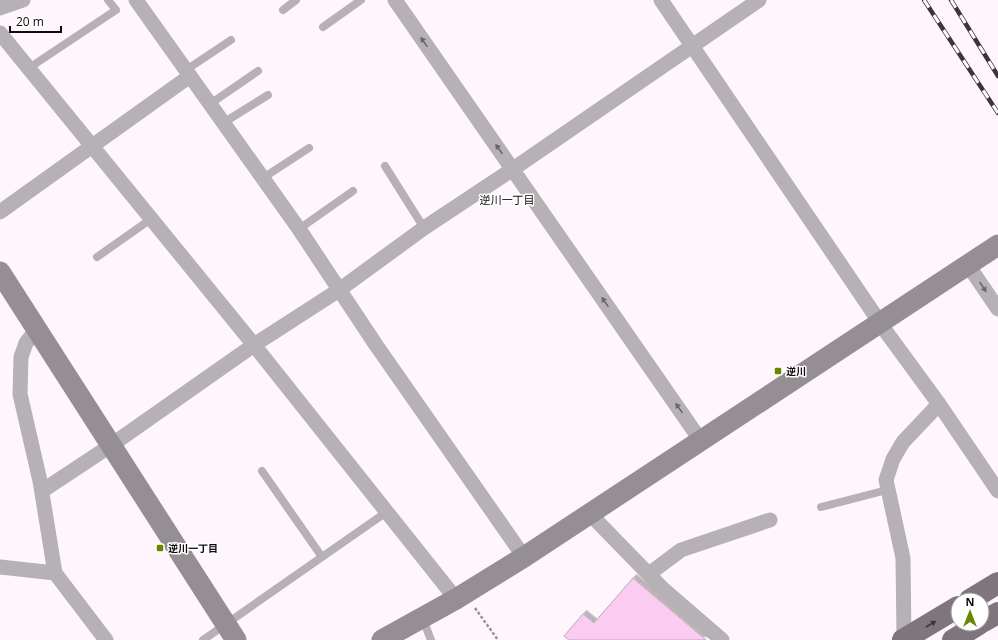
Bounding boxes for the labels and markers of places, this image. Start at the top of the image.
place label: 逆川 [786,364,806,378]
marker: 逆川 [773,366,783,376]
place label: 逆川一丁目 [168,541,218,555]
marker: 逆川一丁目 [155,543,165,553]

